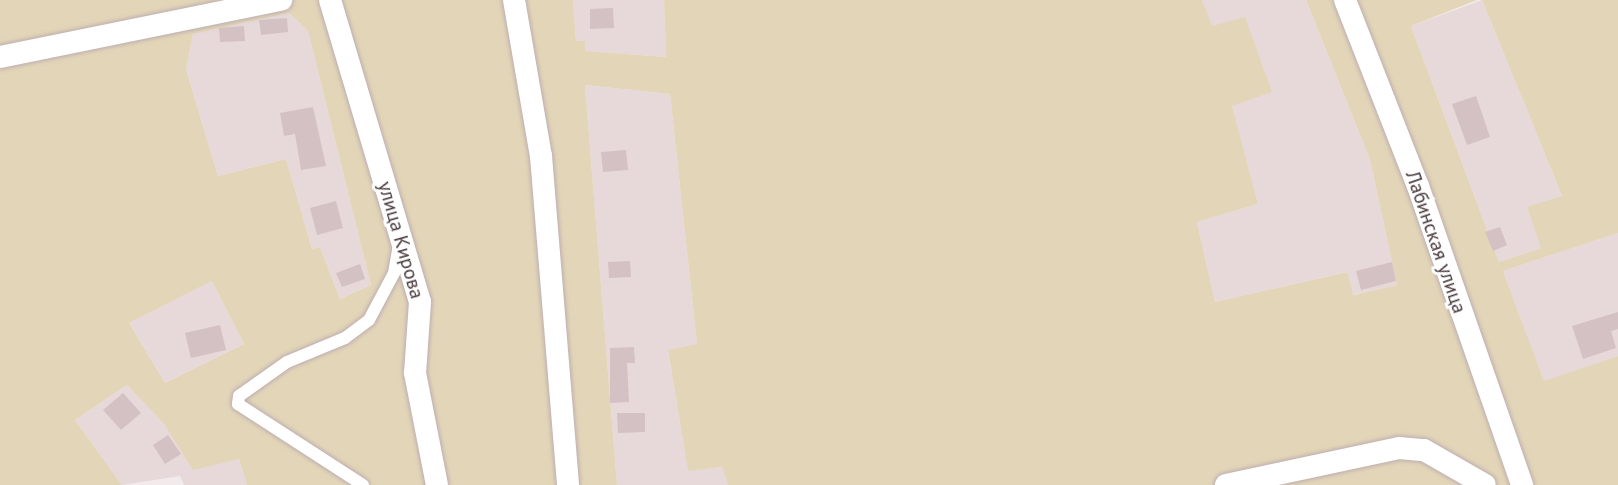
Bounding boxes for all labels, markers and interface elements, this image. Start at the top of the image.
street label: Лабинская улица [1400,168,1472,316]
street label: улица Кирова [373,179,429,301]

